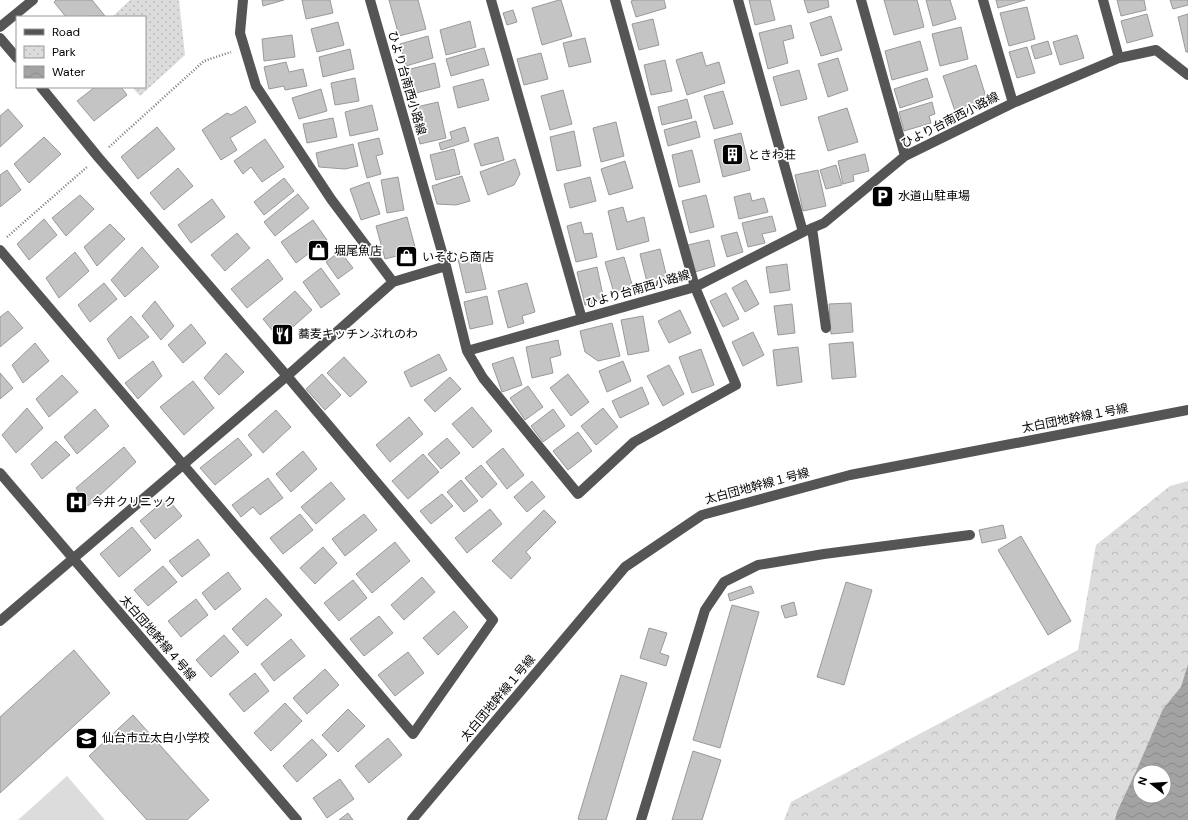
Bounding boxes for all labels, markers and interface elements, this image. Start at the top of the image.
legend [16,16,146,88]
text: Road [52,24,80,40]
street label: ひより台南西小路線 [384,29,430,137]
text: Park [52,44,76,60]
text: Water [52,64,86,80]
street label: ひより台南西小路線 [898,88,1002,152]
building icon: ときわ荘 [719,142,745,168]
place label: ときわ荘 [748,147,796,163]
parking icon: 水道山駐車場 [869,183,895,209]
place label: 水道山駐車場 [898,188,970,204]
shop icon: 堀尾魚店 [305,238,331,264]
place label: 堀尾魚店 [334,243,382,259]
shop icon: いそむら商店 [393,244,419,270]
place label: いそむら商店 [422,249,494,265]
street label: ひより台南西小路線 [584,266,692,312]
restaurant icon: 蕎麦キッチンぶれのわ [269,321,295,347]
place label: 蕎麦キッチンぶれのわ [298,326,418,342]
street label: 太白団地幹線１号線 [1020,400,1130,436]
street label: 太白団地幹線１号線 [703,464,811,508]
hospital icon: 今井クリニック [64,489,90,515]
place label: 今井クリニック [92,494,176,510]
street label: 太白団地幹線４号線 [117,592,199,684]
street label: 太白団地幹線１号線 [457,651,539,745]
school or university icon: 仙台市立太白小学校 [74,725,100,751]
place label: 仙台市立太白小学校 [102,730,210,746]
north arrow [1132,764,1172,804]
text: N [1135,775,1150,787]

